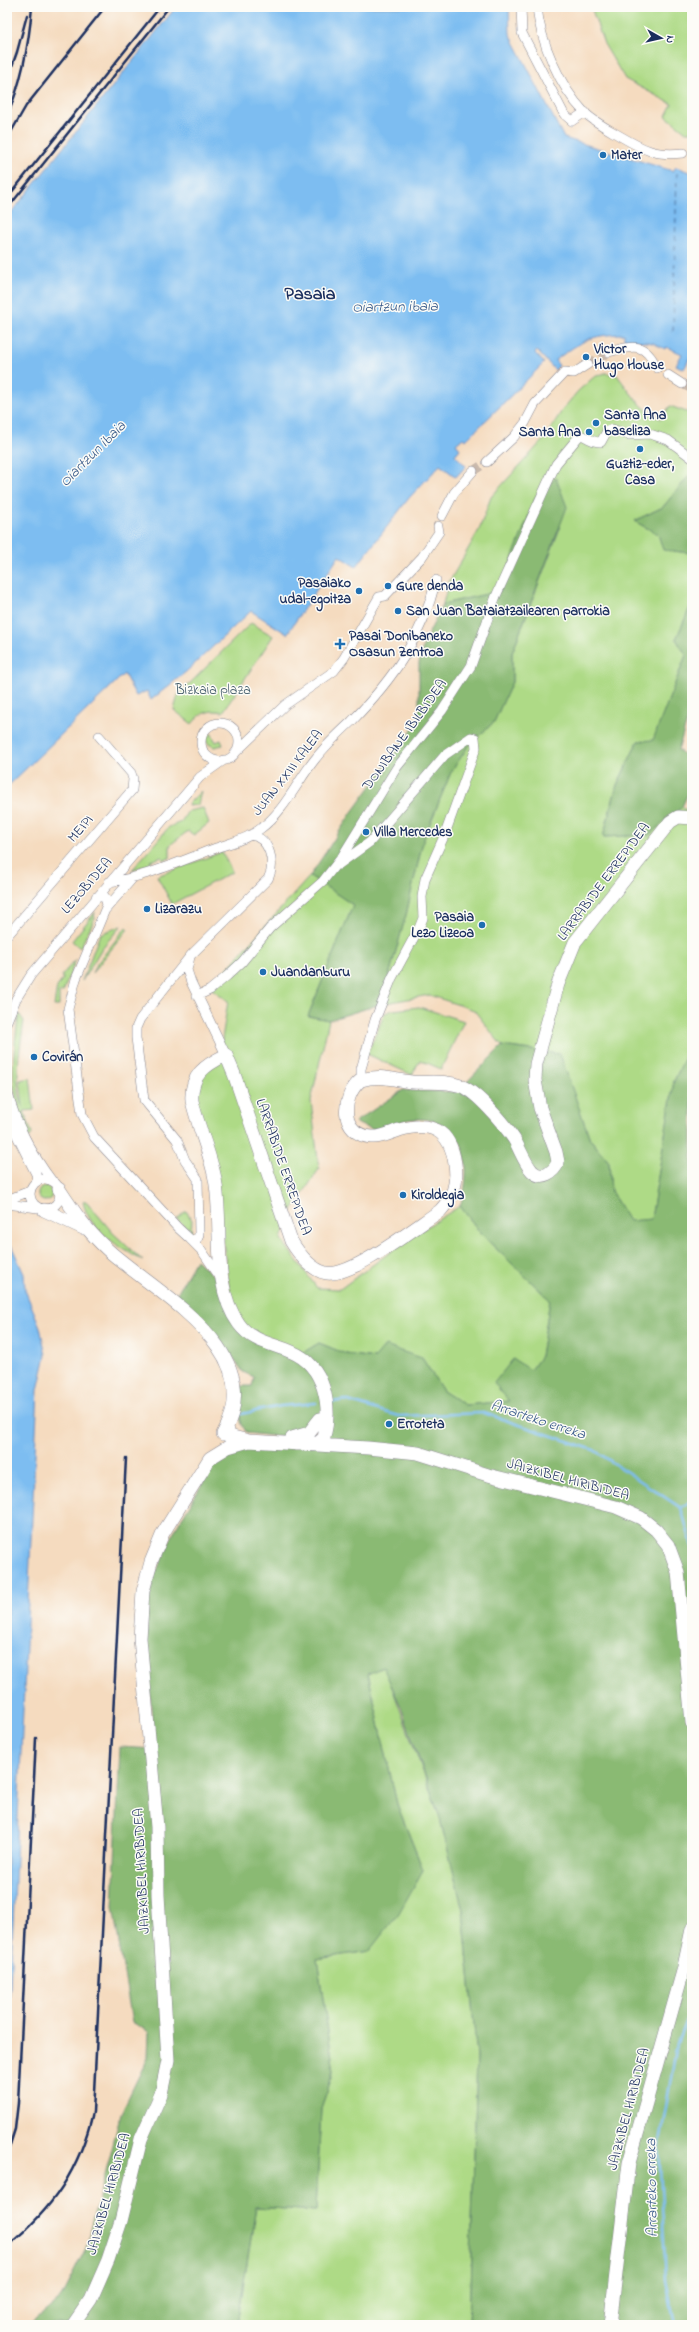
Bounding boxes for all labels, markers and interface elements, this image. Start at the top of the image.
north arrow [641,18,681,58]
text: N [661,34,678,44]
place label: Mater [611,145,643,166]
marker: Mater [598,150,608,160]
district label: Pasaia [285,282,336,308]
water label: Oiartzun ibaia [352,295,439,319]
place label: Victor Hugo House [593,339,665,378]
marker: Victor Hugo House [581,352,591,362]
place label: Santa Ana baseliza [604,405,667,442]
water label: Oiartzun ibaia [55,415,132,492]
marker: Santa Ana baseliza [591,418,601,428]
place label: Santa Ana [519,422,581,443]
marker: Santa Ana [584,427,594,437]
marker: Guztiz-eder, Casa [635,444,645,454]
place label: Guztiz-eder, Casa [606,454,675,491]
place label: Pasaiako udal-egoitza [280,573,351,612]
place label: Gure denda [396,576,464,597]
marker: Gure denda [383,581,393,591]
marker: Pasaiako udal-egoitza [354,586,364,596]
place label: San Juan Bataiatzailearen parrokia [406,601,610,622]
marker: San Juan Bataiatzailearen parrokia [393,606,403,616]
place label: Pasai Donibaneko Osasun Zentroa [349,626,453,663]
marker: Pasai Donibaneko Osasun Zentroa [334,638,346,650]
street label: DONIBANE IBILBIDEA [357,675,453,796]
park label: Bizkaia plaza [174,680,251,701]
street label: JUAN XXIII KALEA [248,725,328,821]
street label: MEIPI [63,810,99,848]
street label: LARRABIDE ERREPIDEA [552,818,656,946]
place label: Villa Mercedes [373,822,452,843]
marker: Villa Mercedes [361,827,371,837]
street label: LEZOBIDEA [56,853,118,919]
place label: Lizarazu [155,899,202,920]
marker: Lizarazu [142,904,152,914]
place label: Pasaia Lezo Lizeoa [411,907,474,944]
marker: Pasaia Lezo Lizeoa [477,920,487,930]
place label: Juandanburu [271,962,350,983]
marker: Juandanburu [258,967,268,977]
place label: Covirán [42,1047,83,1068]
marker: Covirán [29,1052,39,1062]
street label: LARRABIDE ERREPIDEA [250,1096,316,1238]
place label: Kiroldegia [411,1185,465,1208]
marker: Kiroldegia [398,1190,408,1200]
water label: Arrarteko erreka [488,1394,589,1446]
place label: Erroteta [397,1414,445,1435]
marker: Erroteta [384,1419,394,1429]
street label: JAIZKIBEL HIRIBIDEA [504,1454,632,1506]
street label: JAIZKIBEL HIRIBIDEA [128,1808,156,1934]
street label: JAIZKIBEL HIRIBIDEA [603,2045,655,2173]
street label: JAIZKIBEL HIRIBIDEA [82,2131,136,2257]
water label: Arrarteko erreka [640,2138,664,2237]

